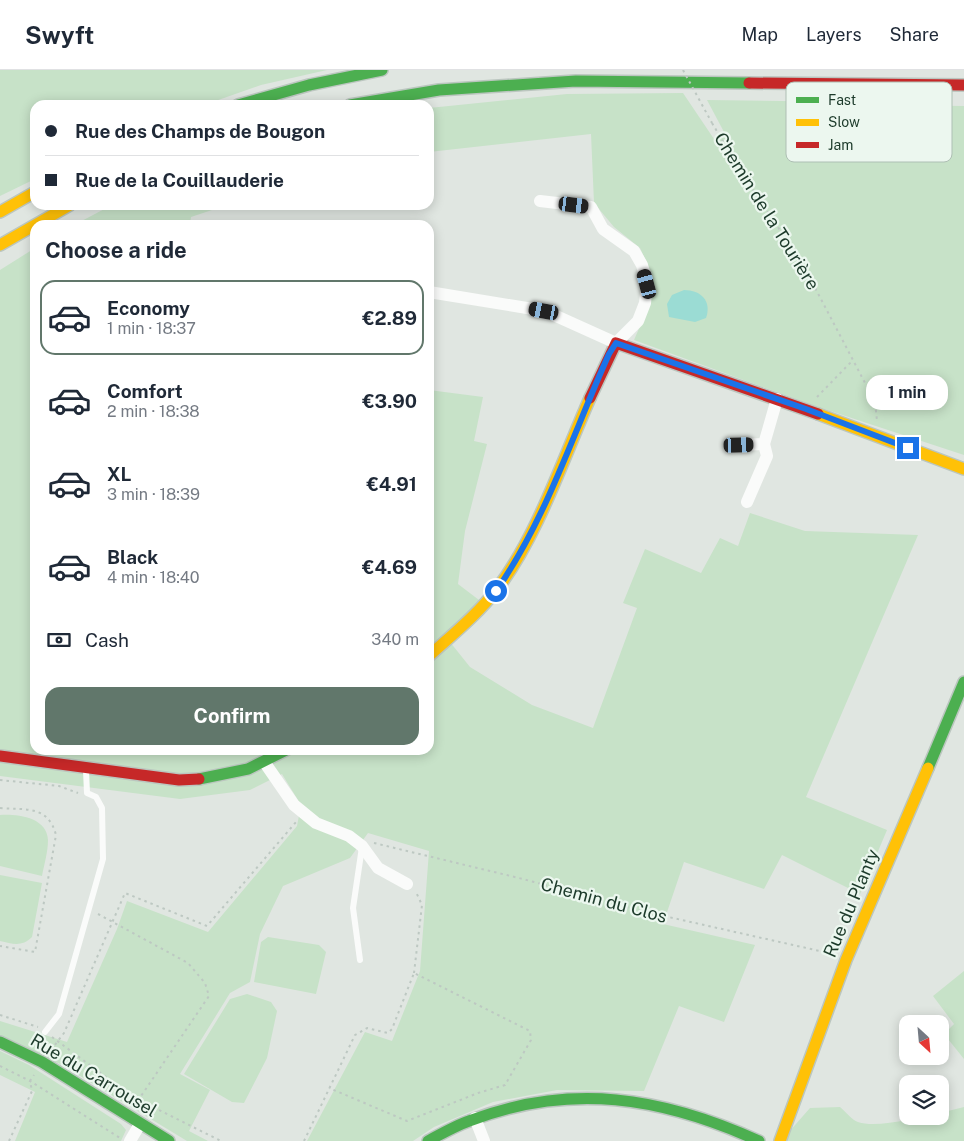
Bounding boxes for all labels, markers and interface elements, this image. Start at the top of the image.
text: Swyft [25,21,94,49]
text: Map [742,24,778,45]
text: Layers [806,24,862,45]
text: Share [890,24,939,45]
legend [786,82,952,162]
text: Fast [828,92,856,108]
text: Slow [828,114,860,130]
text: Rue des Champs de Bougon [75,120,325,142]
street label: Chemin de la Tourière [710,128,824,294]
text: Jam [828,137,853,153]
text: Rue de la Couillauderie [75,169,284,191]
car [558,196,589,214]
text: Choose a ride [45,237,187,263]
car [635,268,658,300]
icon: car [47,295,92,340]
text: Economy [107,297,190,319]
car [527,301,560,321]
text: €2.89 [362,307,417,329]
text: 1 min · 18:37 [107,319,196,338]
callout: 1 min [867,376,949,410]
icon: car [47,378,92,423]
text: Comfort [107,380,183,402]
text: 1 min [888,383,926,402]
text: €3.90 [362,390,417,412]
text: 2 min · 18:38 [107,402,200,421]
car [723,437,754,453]
route end [897,437,919,459]
icon: car [47,461,92,506]
text: XL [107,463,132,485]
text: €4.91 [366,473,417,495]
text: 3 min · 18:39 [107,485,200,504]
icon: car [47,544,92,589]
text: Black [107,546,158,568]
text: €4.69 [362,556,417,578]
text: 4 min · 18:40 [107,568,200,587]
route start [485,580,507,602]
icon: cash [45,626,73,654]
text: Cash [85,629,129,651]
text: 340 m [371,630,419,649]
button: Confirm [45,687,419,745]
street label: Rue du Planty [819,845,883,960]
street label: Chemin du Clos [539,873,669,927]
north arrow [899,1015,949,1065]
map controls [899,1015,949,1125]
street label: Rue du Carrousel [27,1029,161,1121]
button: layers [899,1075,949,1125]

